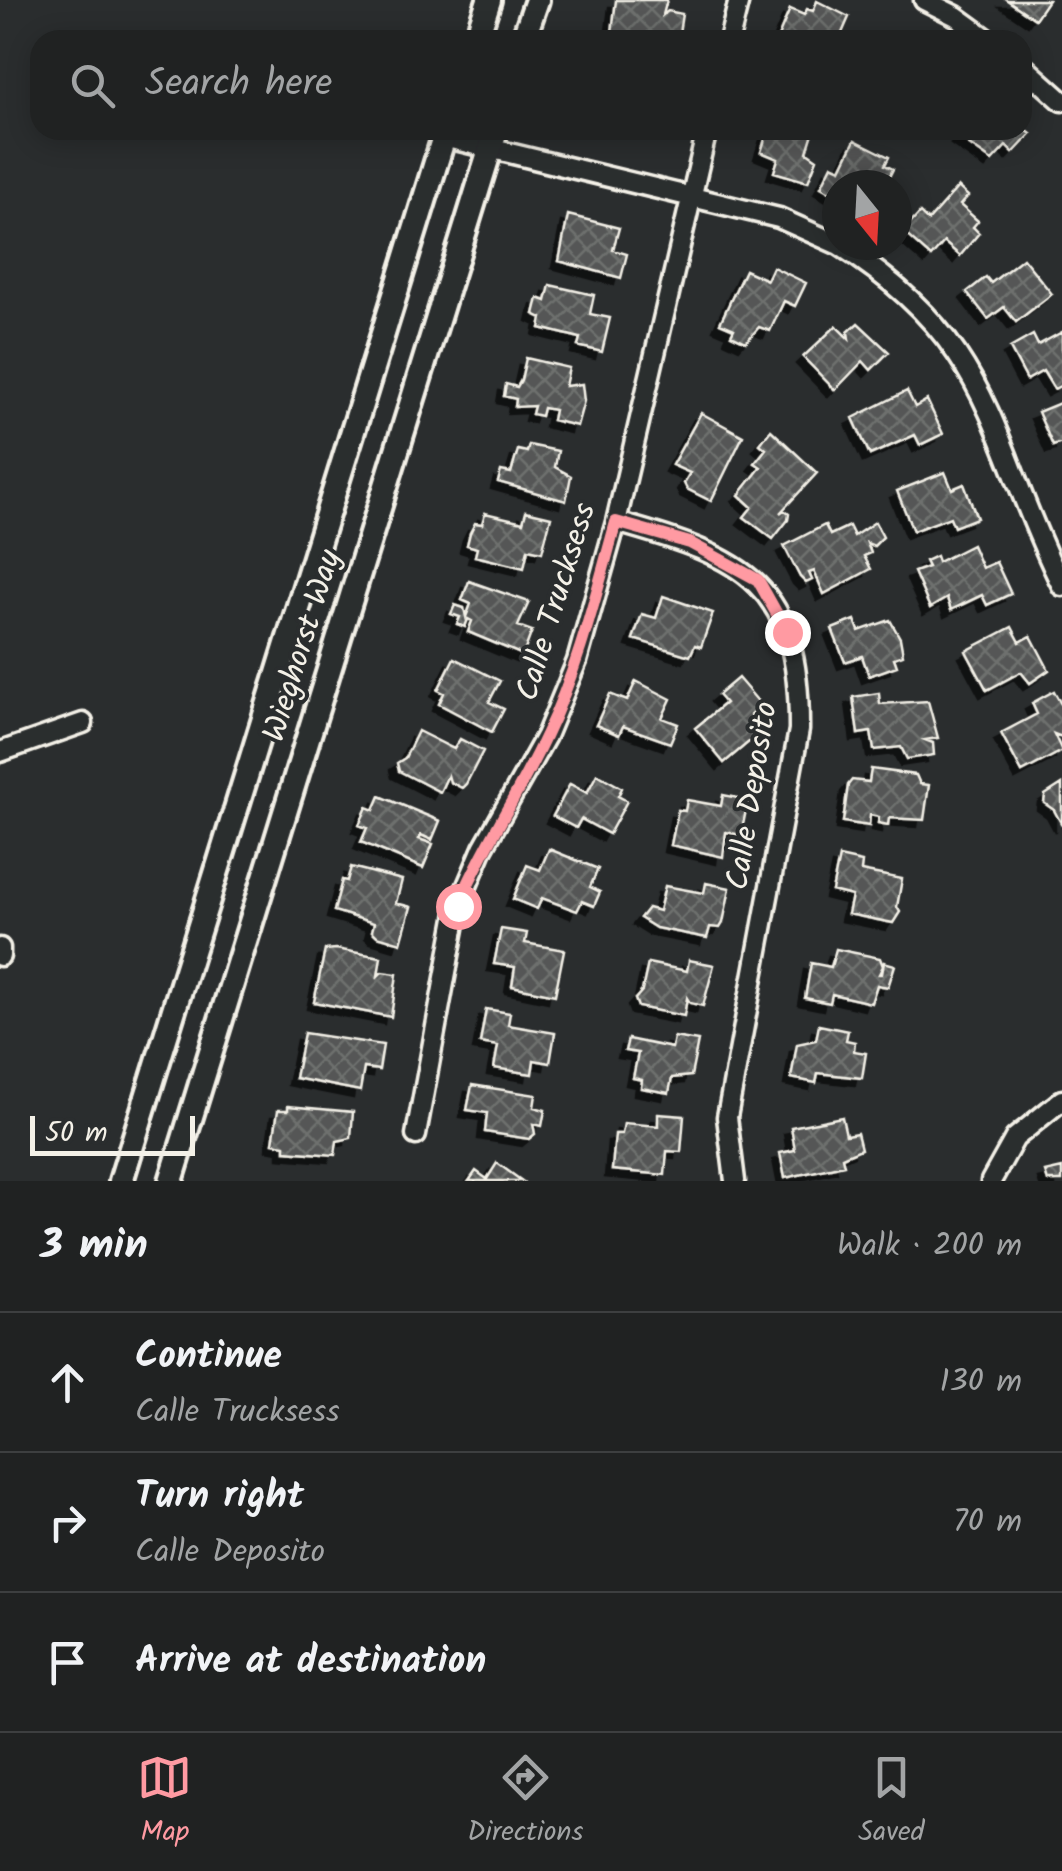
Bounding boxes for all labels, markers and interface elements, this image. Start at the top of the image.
search box [30,30,1032,140]
text: Search here [145,55,332,115]
icon: search [65,58,120,113]
north arrow [822,170,912,260]
street label: Calle Trucksess [503,496,611,707]
street label: Wieghorst Way [250,543,357,748]
route end [765,610,811,656]
street label: Calle Deposito [713,698,793,894]
route start [436,884,482,930]
scale bar [30,1111,195,1156]
text: 50 m [45,1111,108,1156]
text: 3 min [40,1213,148,1280]
text: Walk · 200 m [837,1221,1022,1272]
text: Continue [135,1327,282,1387]
icon: ahead [40,1355,95,1410]
text: 130 m [939,1357,1022,1408]
text: Calle Trucksess [135,1387,340,1438]
text: Turn right [135,1467,304,1527]
icon: right [40,1495,95,1550]
text: 70 m [953,1497,1022,1548]
text: Calle Deposito [135,1527,325,1578]
text: Arrive at destination [135,1632,486,1692]
icon: arrive [40,1635,95,1690]
tab: Map [137,1750,192,1855]
tab: Directions [467,1750,583,1855]
tab: Saved [858,1750,925,1855]

